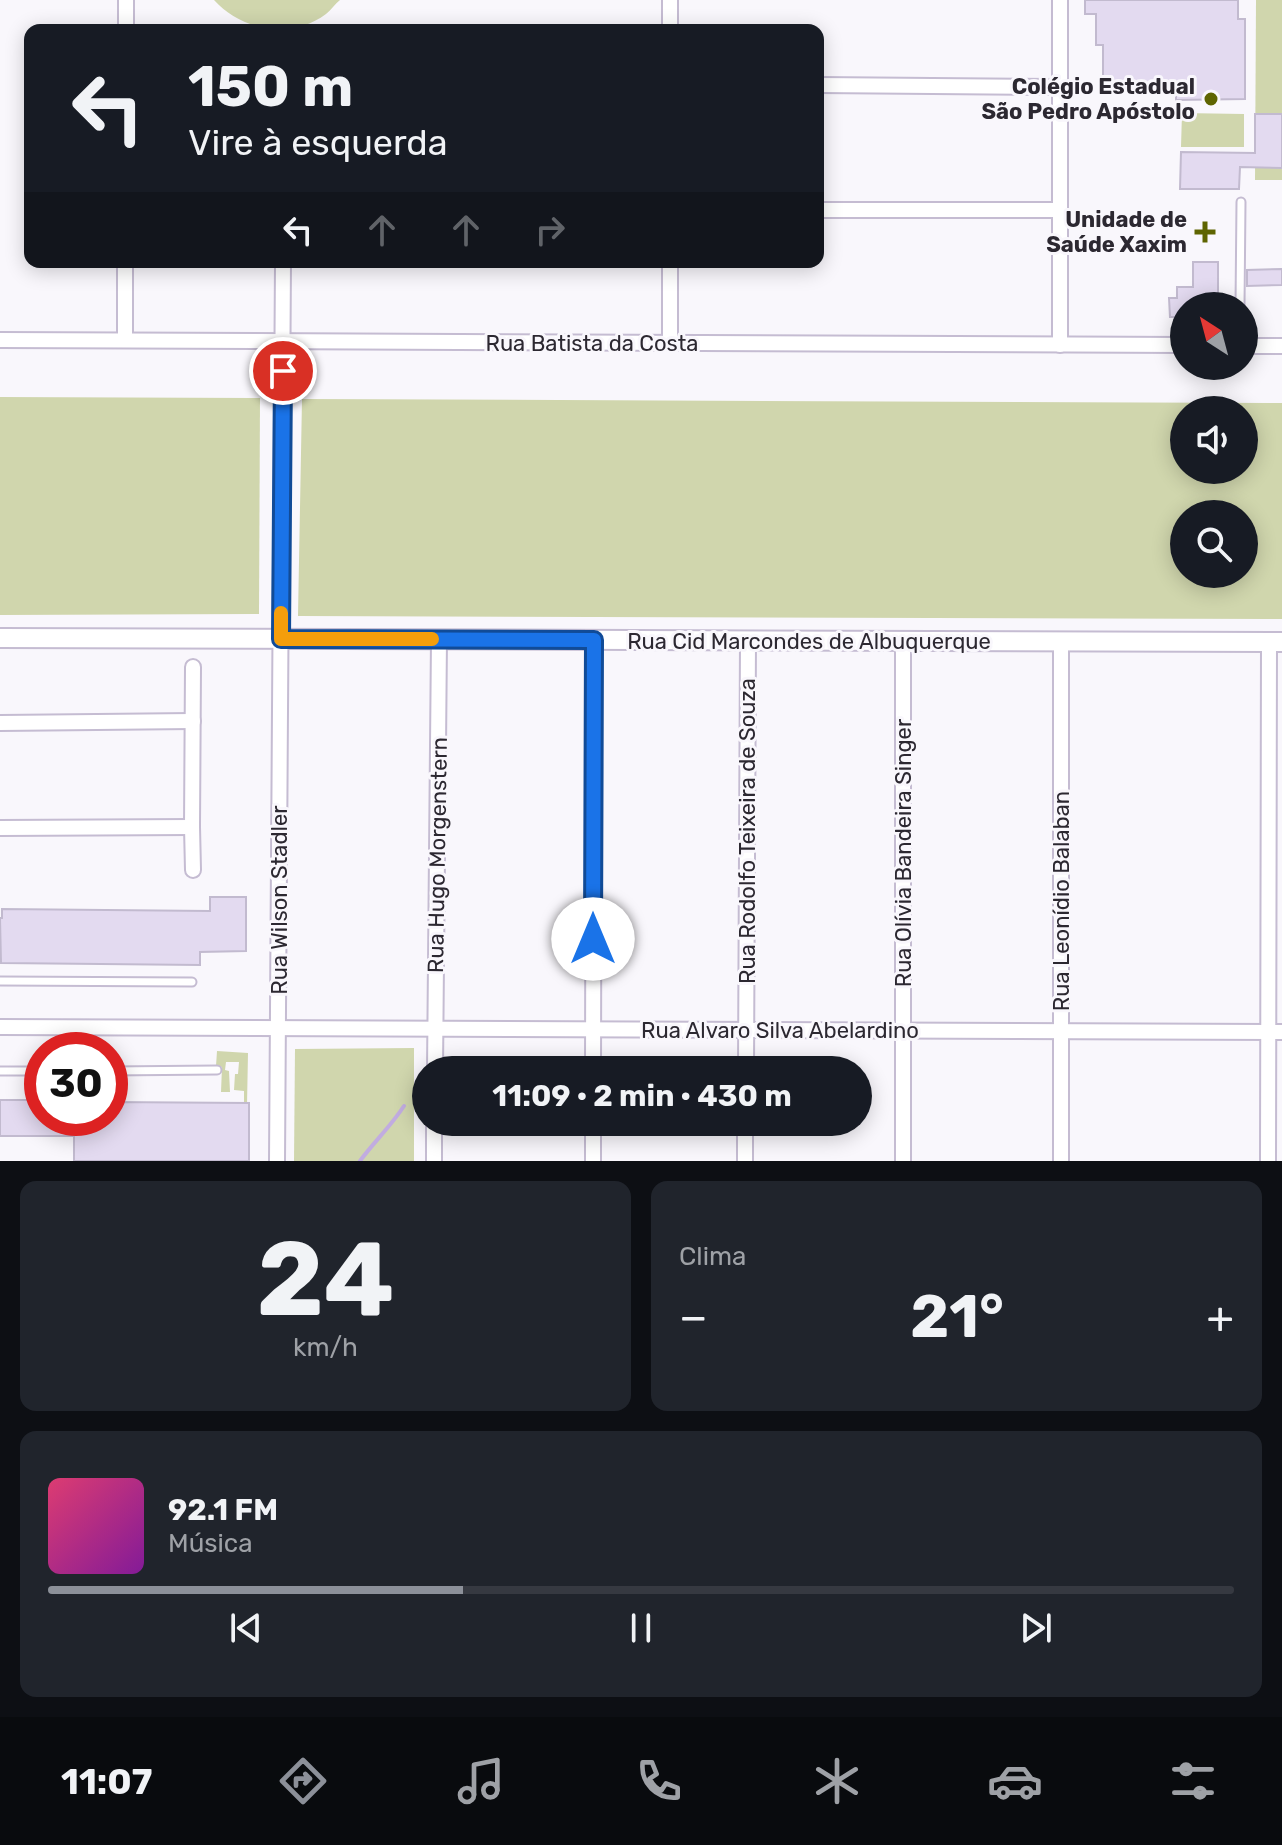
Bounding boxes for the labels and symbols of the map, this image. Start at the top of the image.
place label: Colégio Estadual São Pedro Apóstolo [982,73,1195,125]
marker: Colégio Estadual São Pedro Apóstolo [1202,90,1220,108]
place label: Unidade de Saúde Xaxim [1046,206,1187,258]
marker: Unidade de Saúde Xaxim [1194,221,1216,243]
north arrow [1170,292,1258,380]
street label: Rua Batista da Costa [485,330,699,357]
pin [249,337,317,405]
street label: Rua Cid Marcondes de Albuquerque [627,628,991,655]
street label: Rua Rodolfo Teixeira de Souza [734,678,761,984]
street label: Rua Olívia Bandeira Singer [890,718,917,987]
street label: Rua Hugo Morgenstern [422,737,453,973]
street label: Rua Leonídio Balaban [1048,791,1075,1011]
street label: Rua Wilson Stadler [266,805,293,995]
position arrow [551,897,635,981]
street label: Rua Alvaro Silva Abelardino [641,1017,919,1044]
speed limit sign: 30 [24,1032,128,1136]

